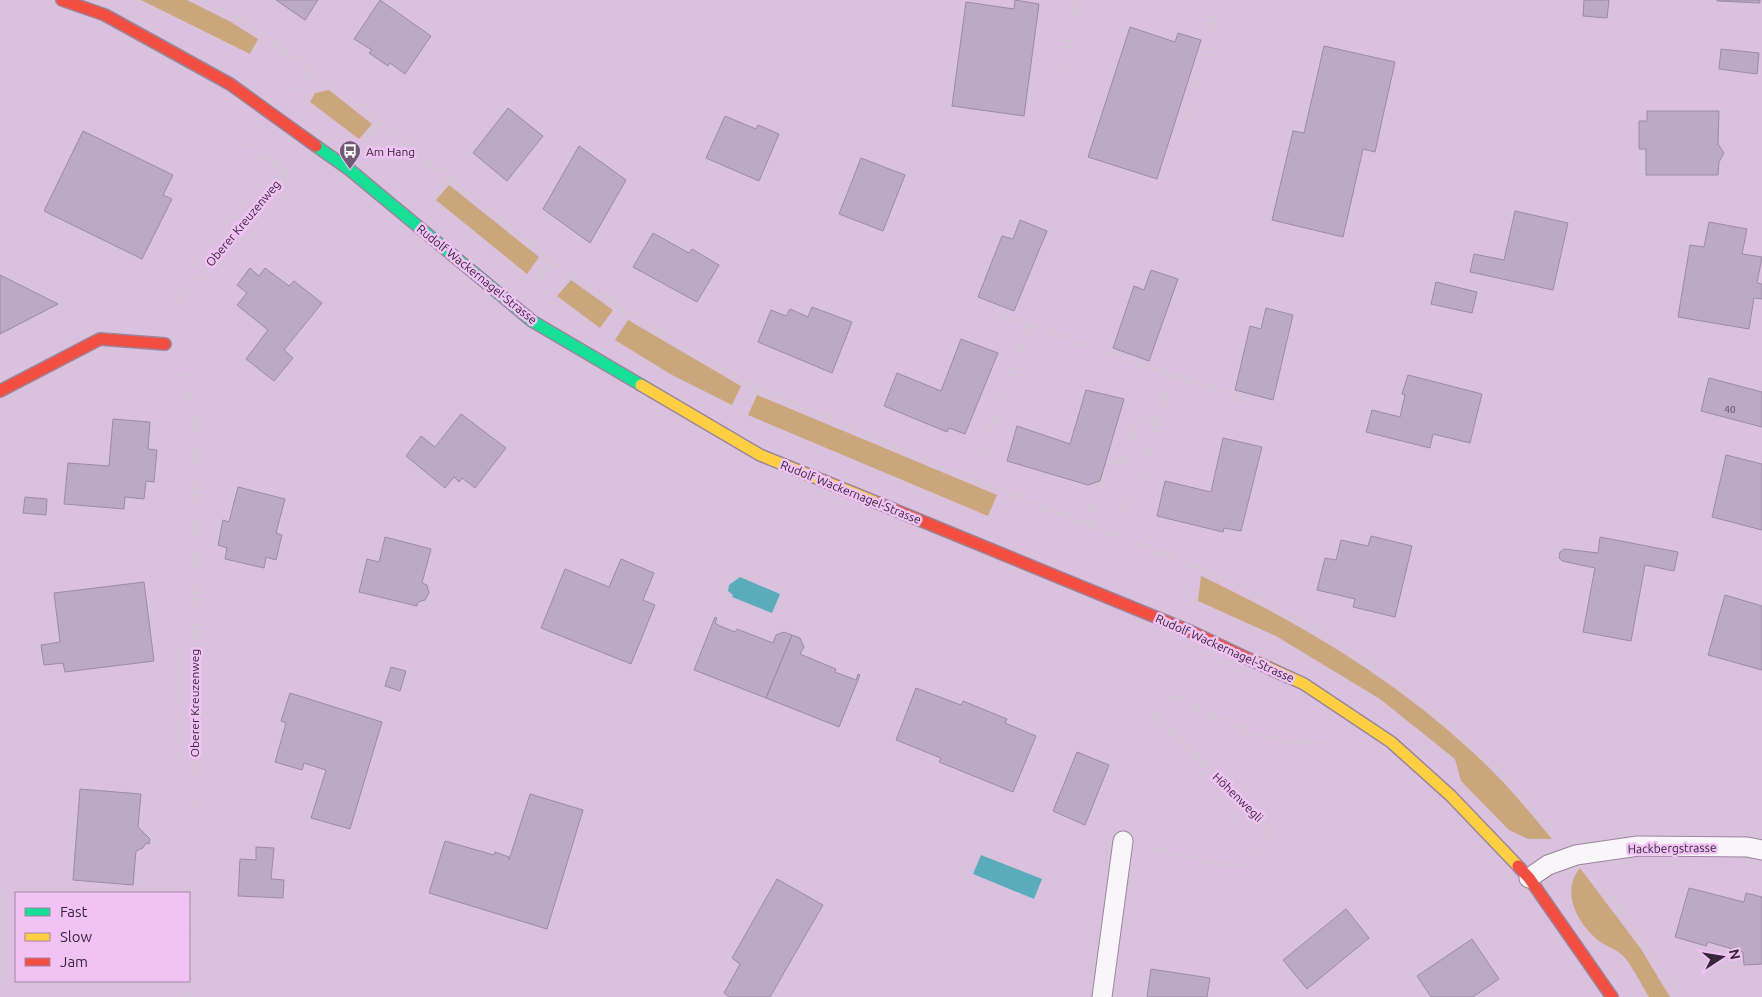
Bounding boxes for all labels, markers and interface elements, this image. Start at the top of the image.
bus stop icon: Am Hang [338,139,362,170]
place label: Am Hang [366,145,415,158]
street label: Oberer Kreuzenweg [203,177,283,269]
street label: Rudolf Wackernagel-Strasse [414,222,540,326]
house number: 40 [1724,404,1736,415]
street label: Rudolf Wackernagel-Strasse [779,458,923,526]
street label: Rudolf Wackernagel-Strasse [1154,611,1296,685]
street label: Oberer Kreuzenweg [188,649,201,757]
street label: Höhenwegli [1210,770,1266,824]
street label: Hackbergstrasse [1627,841,1717,855]
legend [15,892,190,982]
text: Fast [60,903,88,920]
text: Slow [60,928,93,945]
north arrow [1697,932,1747,982]
text: N [1726,948,1744,961]
text: Jam [60,953,88,970]

